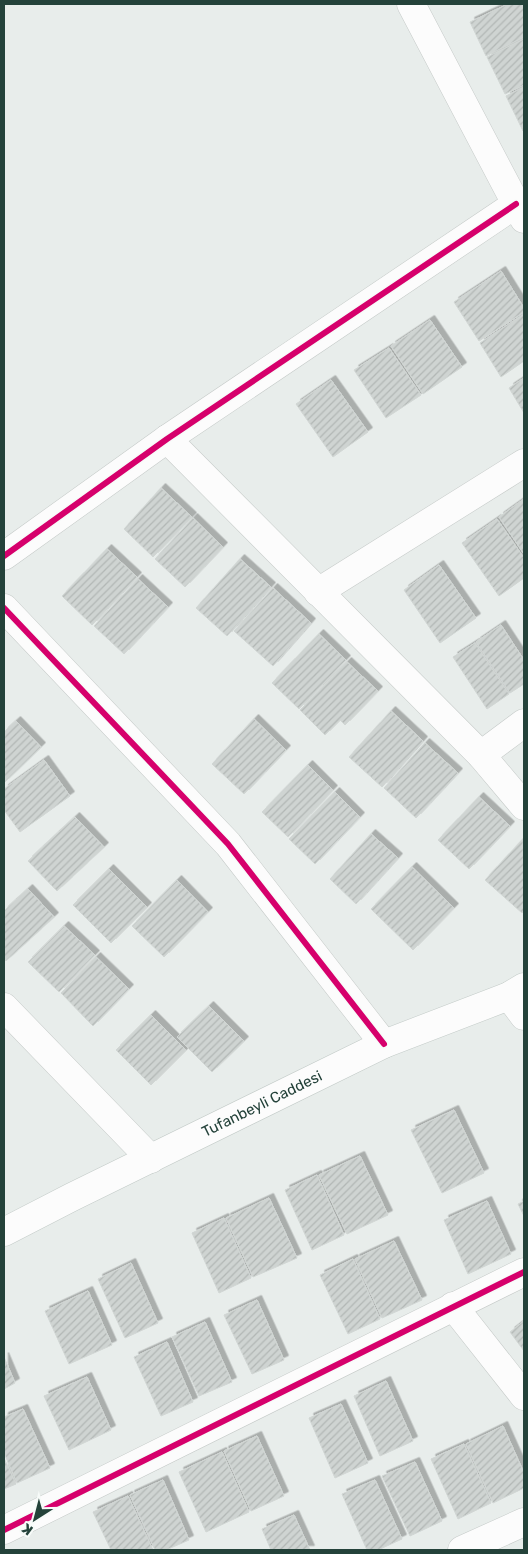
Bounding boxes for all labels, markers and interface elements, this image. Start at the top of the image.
street label: Tufanbeyli Caddesi [199,1067,325,1141]
north arrow [10,1494,60,1544]
text: K [18,1519,36,1539]

